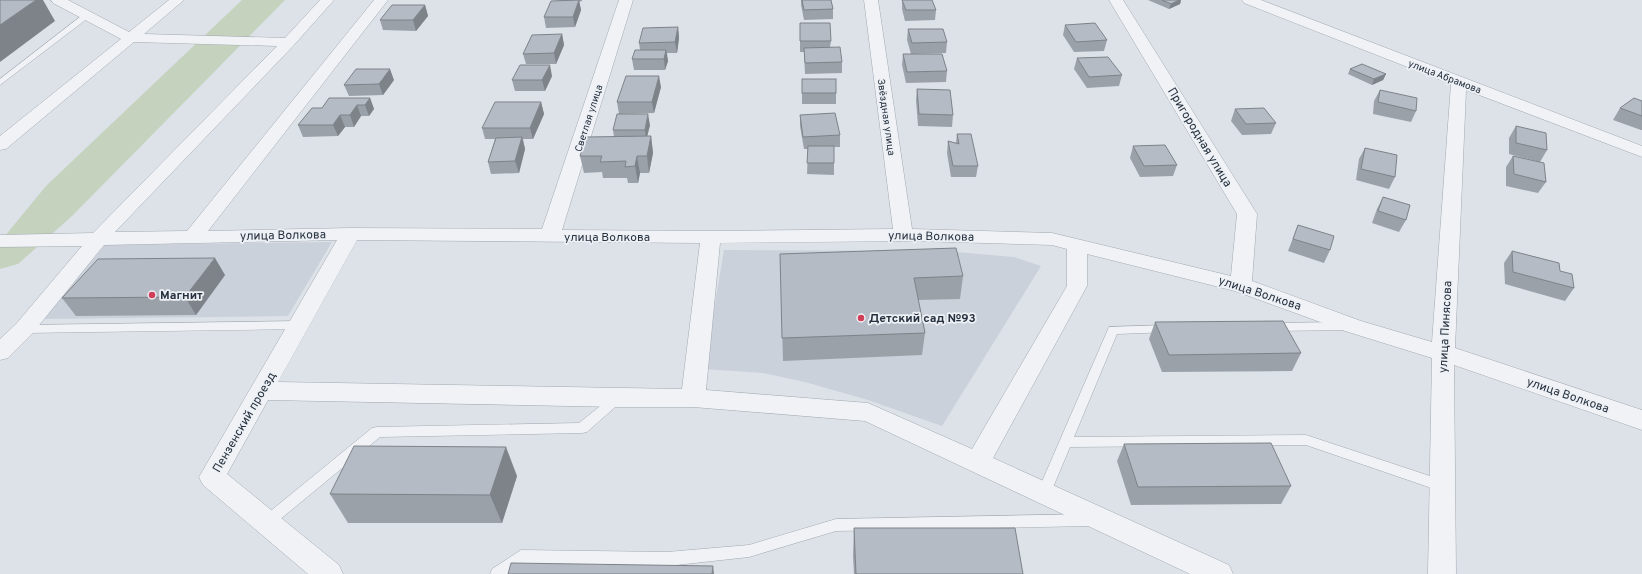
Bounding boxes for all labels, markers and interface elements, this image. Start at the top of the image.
street label: улица Абрамова [1406,57,1483,97]
street label: Звёздная улица [874,78,897,156]
street label: Светлая улица [572,83,606,154]
street label: Пригородная улица [1163,85,1235,190]
street label: улица Волкова [240,227,326,245]
street label: улица Волкова [888,228,974,246]
street label: улица Волкова [564,230,650,246]
street label: улица Волкова [1216,273,1303,315]
street label: улица Пинясова [1436,280,1456,374]
place label: Магнит [160,288,203,304]
marker: Магнит [147,290,157,300]
place label: Детский сад №93 [869,311,976,327]
marker: Детский сад №93 [856,313,866,323]
street label: Пензенский проезд [210,369,280,476]
street label: улица Волкова [1524,374,1611,418]

